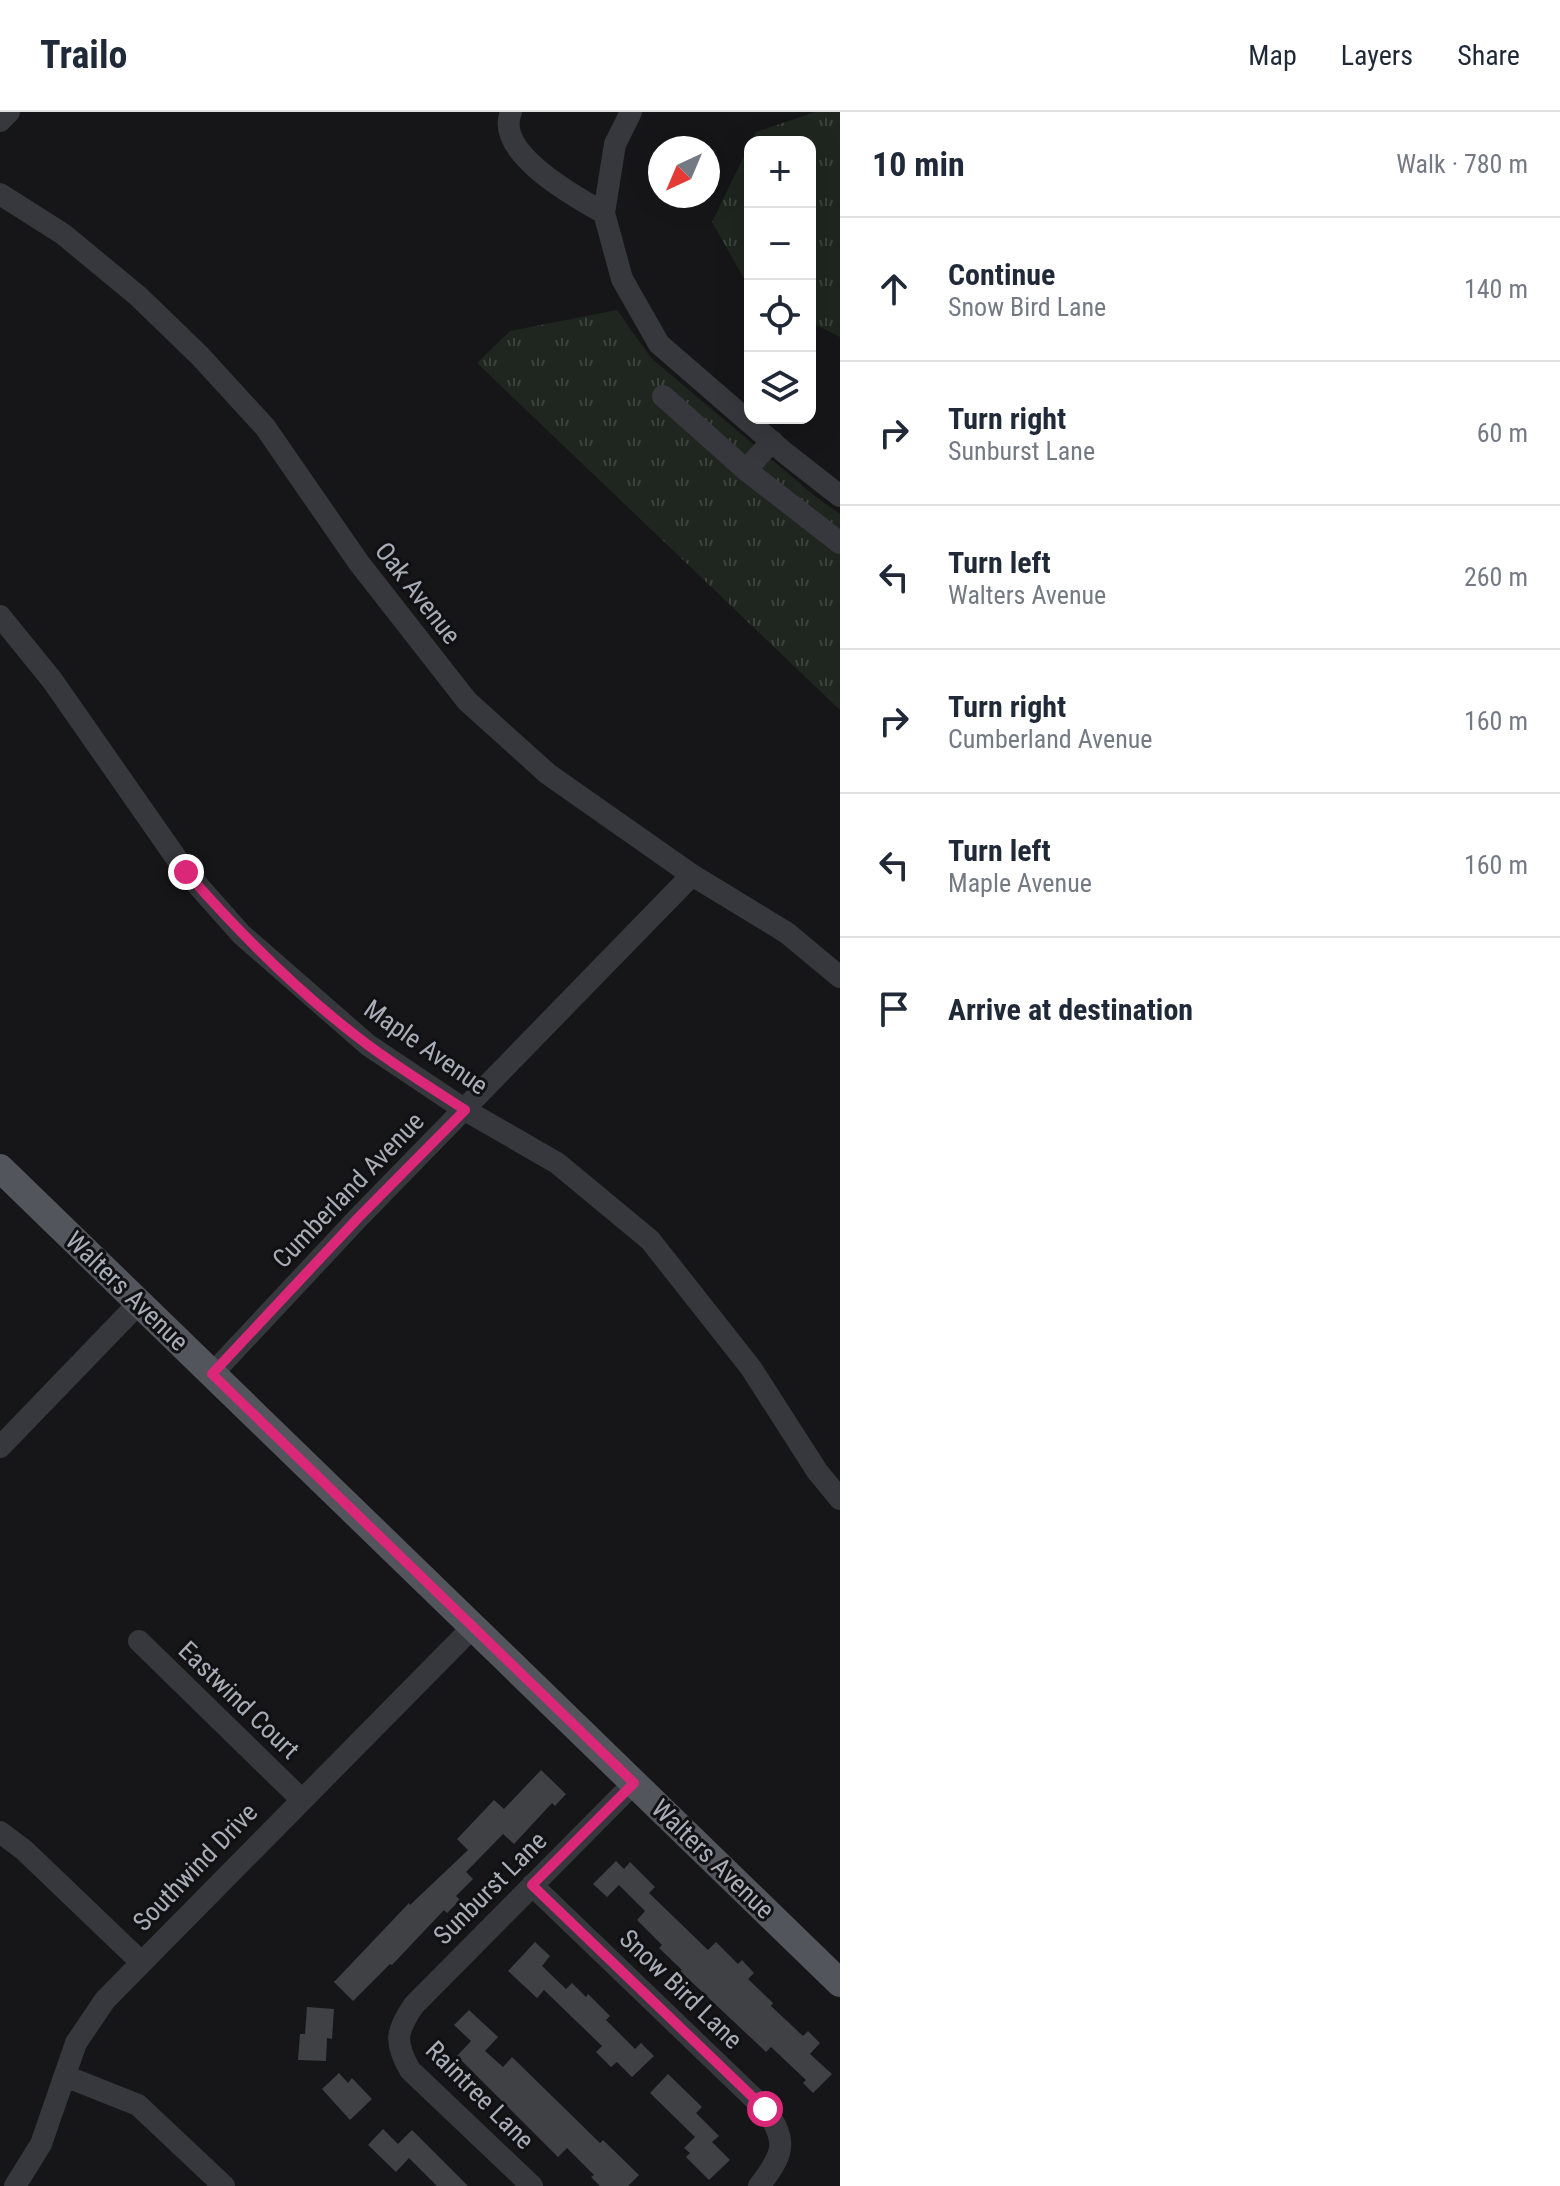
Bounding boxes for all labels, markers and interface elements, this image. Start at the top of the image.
text: Trailo [40,33,127,77]
text: Map [1248,39,1297,72]
text: Layers [1341,39,1413,72]
text: Share [1457,39,1520,72]
north arrow [648,136,720,208]
map controls [744,136,816,424]
button: + [744,136,816,208]
text: 10 min [872,144,965,184]
text: Walk · 780 m [1396,149,1528,179]
button: − [744,208,816,280]
text: Continue [948,257,1055,292]
icon: ahead [872,267,916,311]
text: 140 m [1464,274,1528,304]
button: locate [744,280,816,352]
text: Snow Bird Lane [948,292,1106,322]
button: layers [744,352,816,424]
text: Turn right [948,401,1066,436]
icon: right [872,411,916,455]
text: 60 m [1477,418,1528,448]
text: Sunburst Lane [948,436,1095,466]
street label: Oak Avenue [369,536,467,650]
text: Turn left [948,545,1051,580]
icon: left [872,555,916,599]
text: 260 m [1464,562,1528,592]
text: Walters Avenue [948,580,1106,610]
text: Turn right [948,689,1066,724]
icon: right [872,699,916,743]
text: 160 m [1464,706,1528,736]
text: Cumberland Avenue [948,724,1153,754]
text: Turn left [948,833,1051,868]
icon: left [872,843,916,887]
text: 160 m [1464,850,1528,880]
route end [168,854,204,890]
text: Maple Avenue [948,868,1092,898]
icon: arrive [872,987,916,1031]
text: Arrive at destination [948,992,1193,1027]
street label: Maple Avenue [358,993,494,1101]
street label: Cumberland Avenue [266,1106,430,1274]
street label: Walters Avenue [60,1225,194,1357]
street label: Eastwind Court [173,1635,305,1765]
street label: Walters Avenue [646,1793,780,1925]
street label: Southwind Drive [127,1797,263,1937]
street label: Sunburst Lane [427,1825,553,1951]
street label: Snow Bird Lane [614,1923,748,2055]
street label: Raintree Lane [420,2035,540,2155]
route start [747,2091,783,2127]

